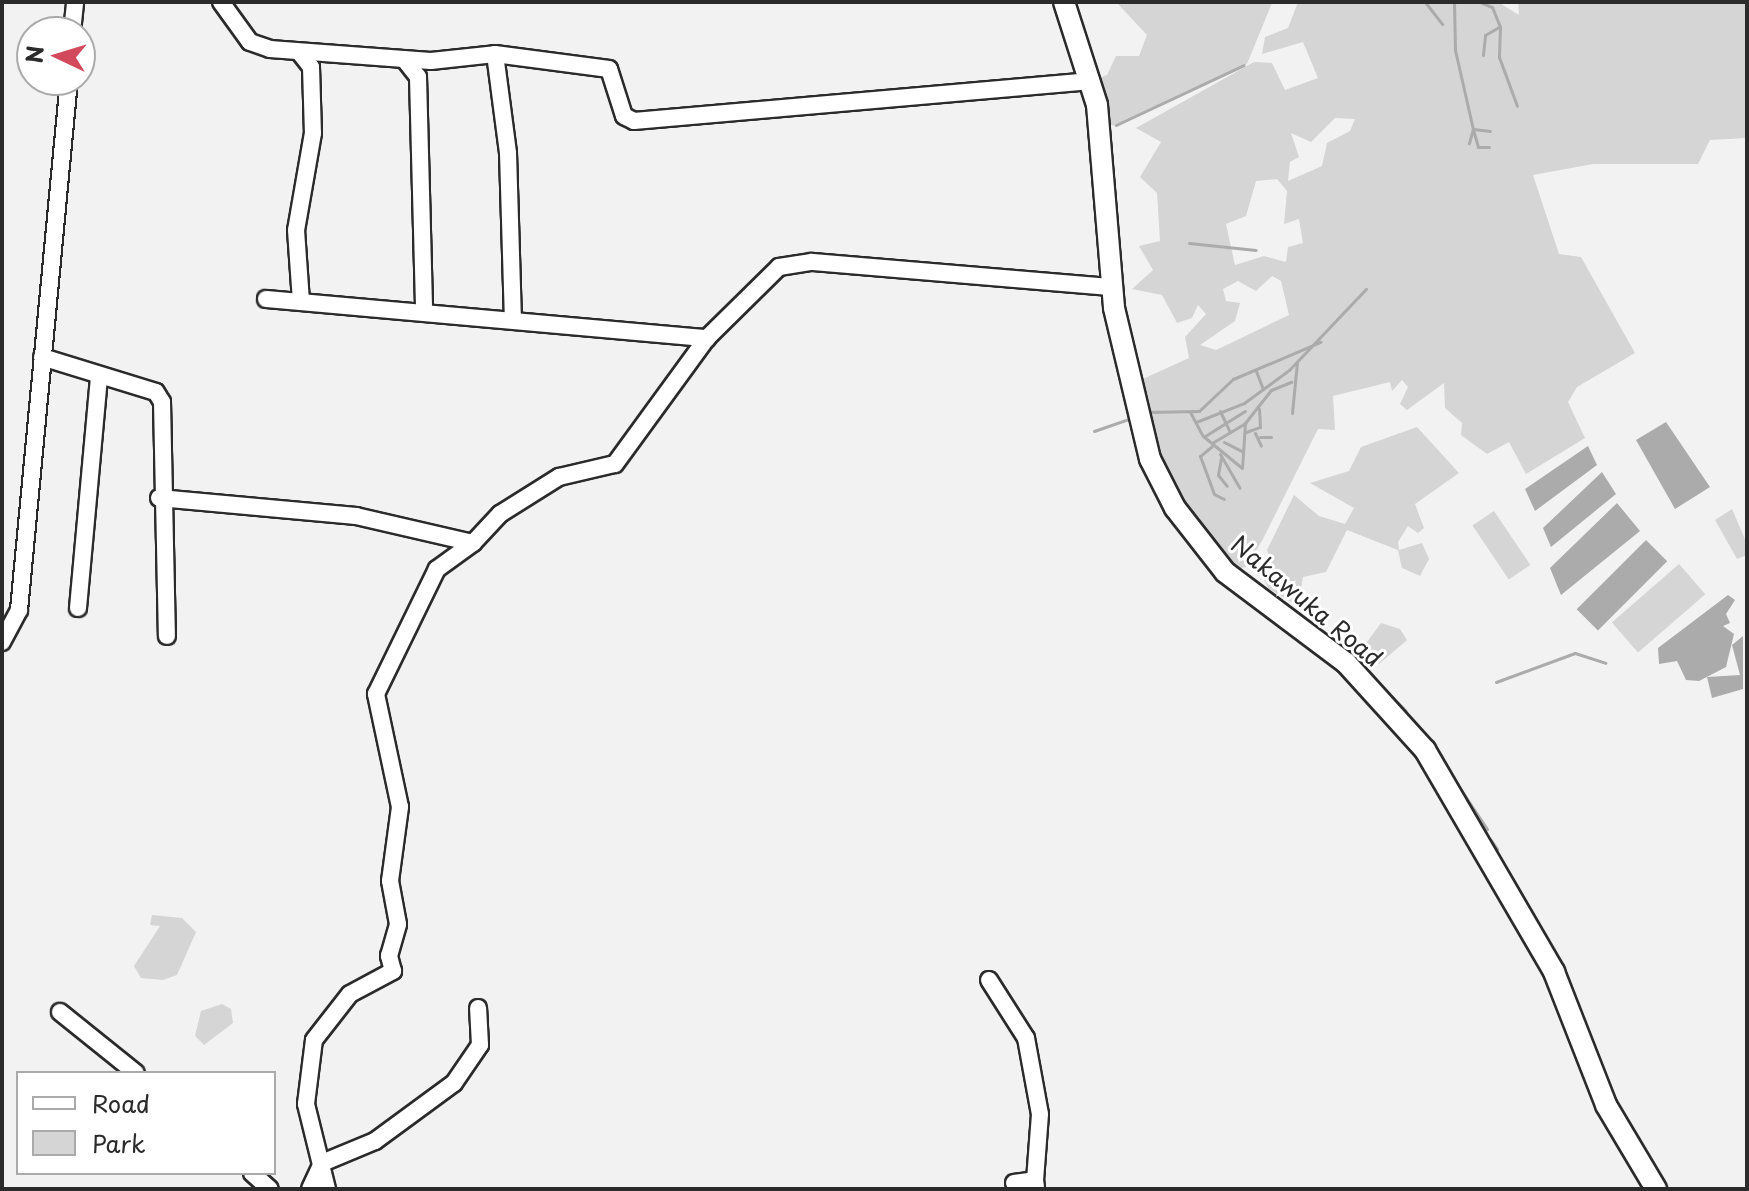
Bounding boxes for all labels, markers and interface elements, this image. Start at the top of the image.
north arrow [16,16,96,96]
text: N [16,45,51,64]
street label: Nakawuka Road [1225,529,1389,673]
legend [16,1071,276,1175]
text: Road [92,1085,150,1121]
text: Park [92,1125,146,1161]

